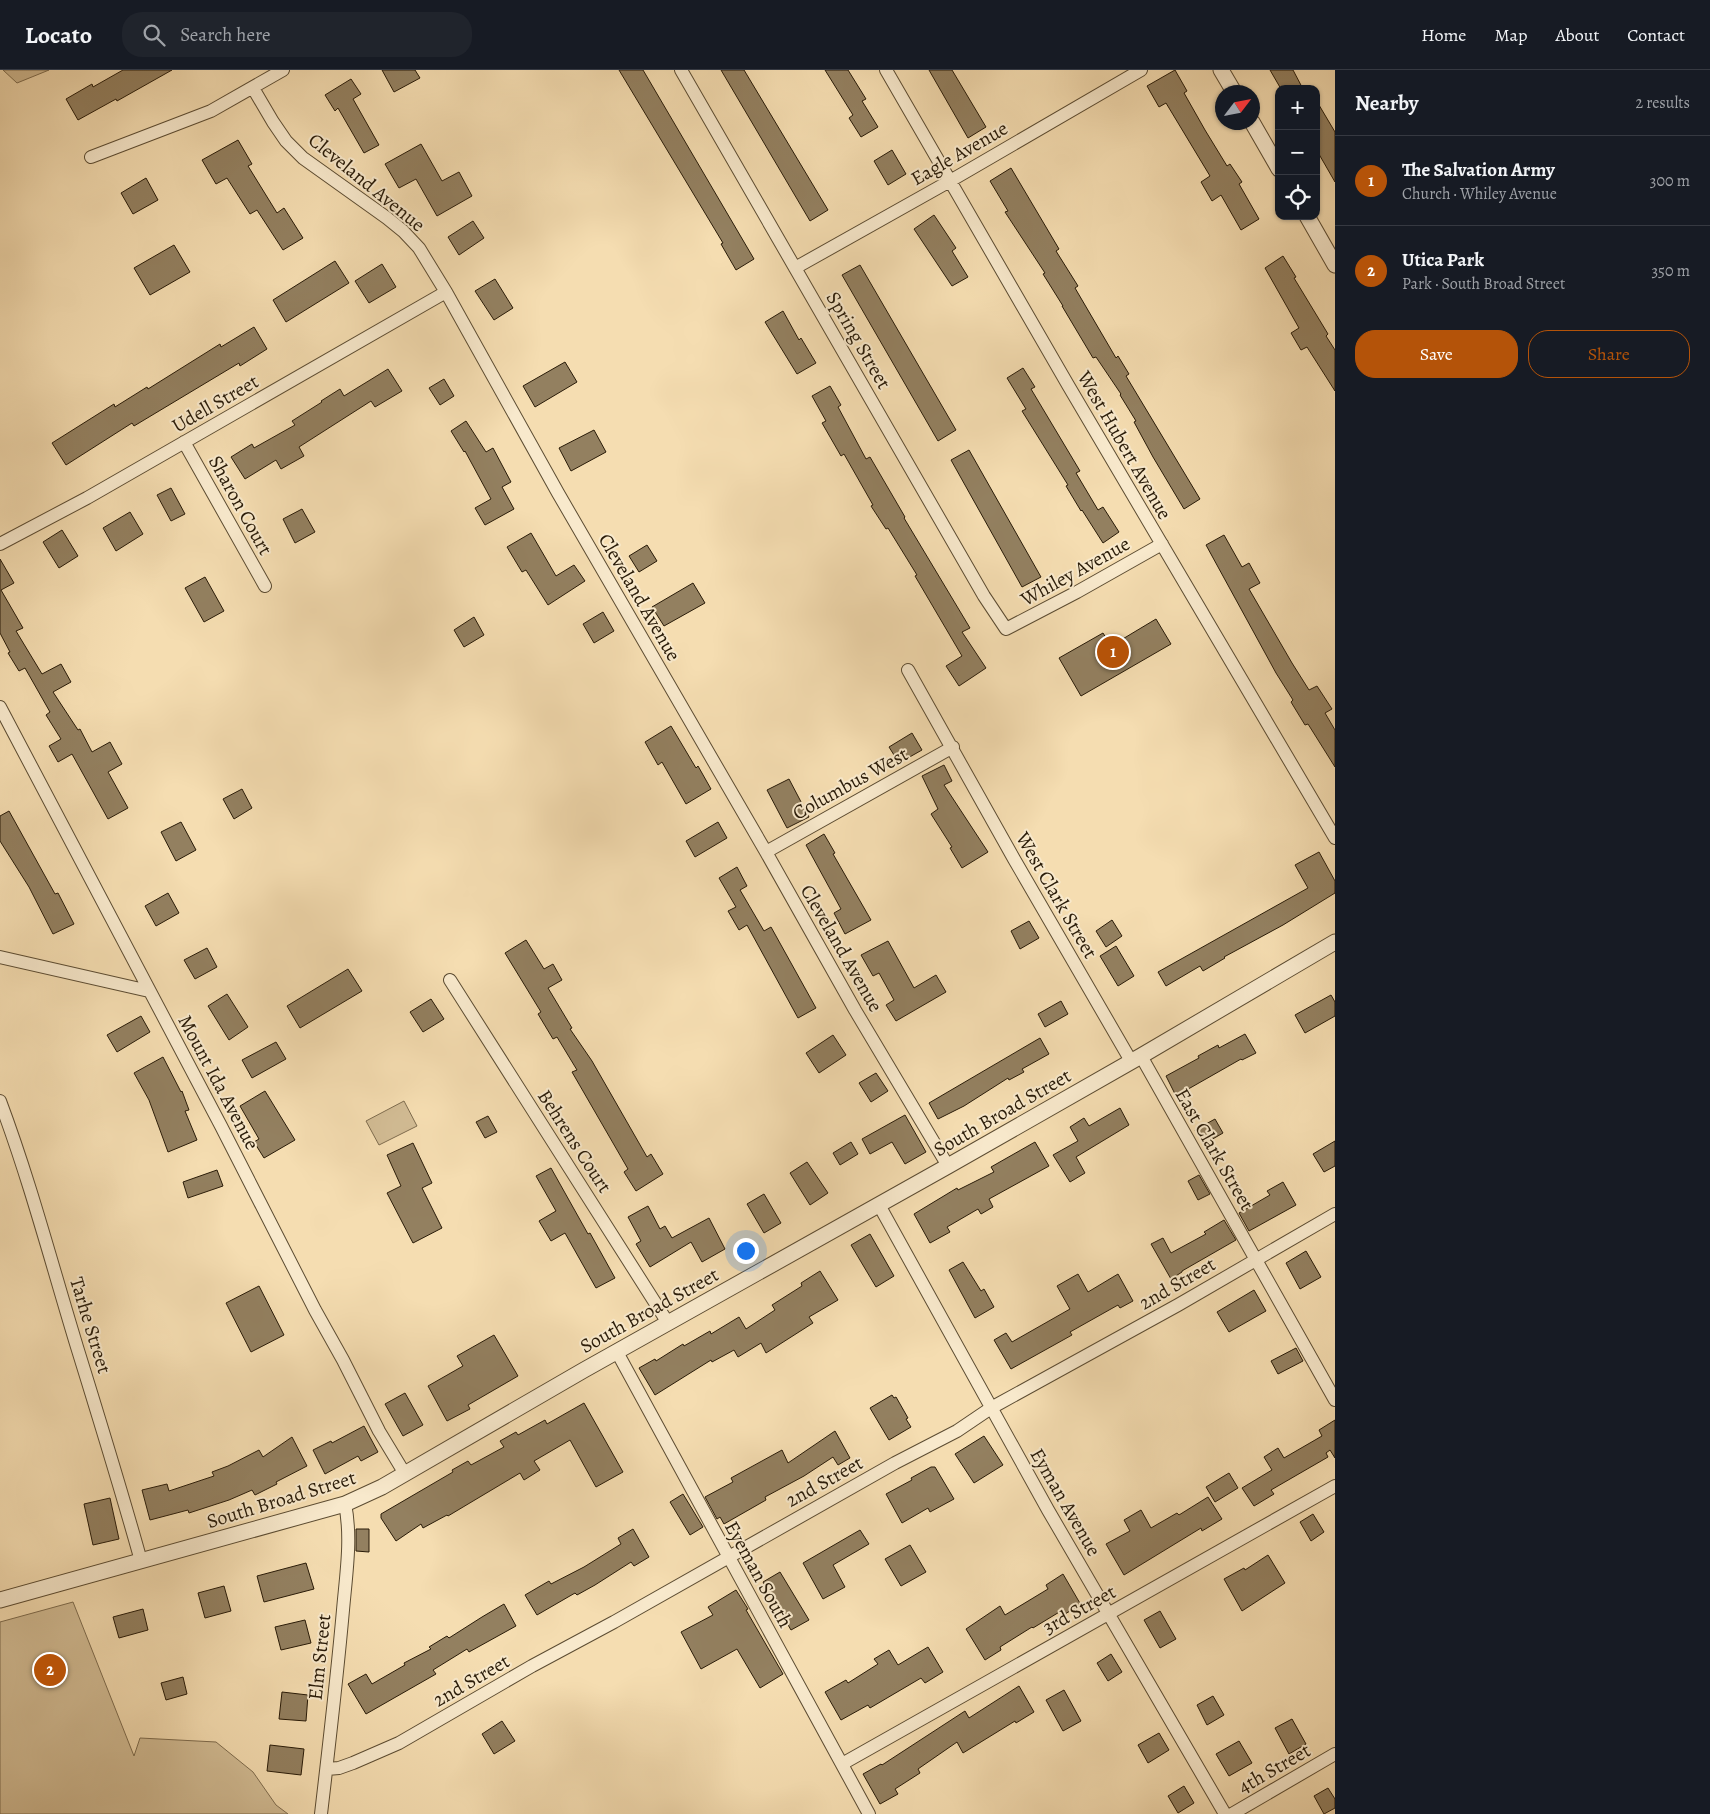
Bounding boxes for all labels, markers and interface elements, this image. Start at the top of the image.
search box [122,12,472,57]
text: Locato [25,19,92,51]
icon: search [140,21,168,49]
text: Search here [180,22,271,48]
text: Home [1421,23,1466,47]
text: Map [1494,23,1527,47]
text: About [1555,23,1599,47]
text: Contact [1627,23,1685,47]
north arrow [1215,85,1260,130]
map controls [1275,85,1320,220]
button: + [1275,85,1320,130]
text: Nearby [1355,89,1418,117]
text: 2 results [1635,92,1690,114]
street label: Eagle Avenue [906,115,1013,192]
street label: Cleveland Avenue [302,127,431,238]
button: − [1275,130,1320,175]
text: The Salvation Army [1402,157,1555,183]
text: 1 [1368,170,1374,192]
text: 300 m [1650,170,1690,192]
button: locate [1275,175,1320,220]
text: Church · Whiley Avenue [1402,183,1557,205]
text: Utica Park [1402,247,1484,273]
text: 2 [1367,260,1375,282]
text: 350 m [1651,260,1690,282]
text: Park · South Broad Street [1402,273,1565,295]
street label: Spring Street [820,286,898,394]
button: Save [1355,330,1518,378]
button: Share [1528,330,1690,378]
street label: West Hubert Avenue [1071,365,1178,525]
street label: Udell Street [167,368,264,439]
street label: Sharon Court [202,451,279,560]
street label: Cleveland Avenue [592,528,687,666]
street label: Whiley Avenue [1015,530,1135,613]
pin: 1 [1097,633,1129,671]
street label: Columbus West [788,740,913,826]
street label: West Clark Street [1009,826,1104,964]
street label: Cleveland Avenue [794,879,889,1017]
street label: Mount Ida Avenue [172,1010,266,1154]
street label: South Broad Street [929,1062,1076,1163]
street label: East Clark Street [1169,1083,1261,1216]
street label: Behrens Court [531,1084,618,1198]
your location [733,1238,759,1264]
street label: 2nd Street [1134,1250,1221,1316]
street label: South Broad Street [575,1261,724,1360]
street label: Tarhe Street [63,1274,118,1377]
street label: Eyman Avenue [1024,1443,1107,1561]
street label: 2nd Street [781,1449,868,1514]
street label: South Broad Street [203,1464,359,1535]
street label: Eyeman South [718,1516,799,1633]
street label: 3rd Street [1038,1578,1121,1641]
street label: Elm Street [302,1612,337,1701]
street label: 2nd Street [428,1647,515,1713]
pin: 2 [34,1651,66,1689]
street label: 4th Street [1233,1737,1316,1800]

